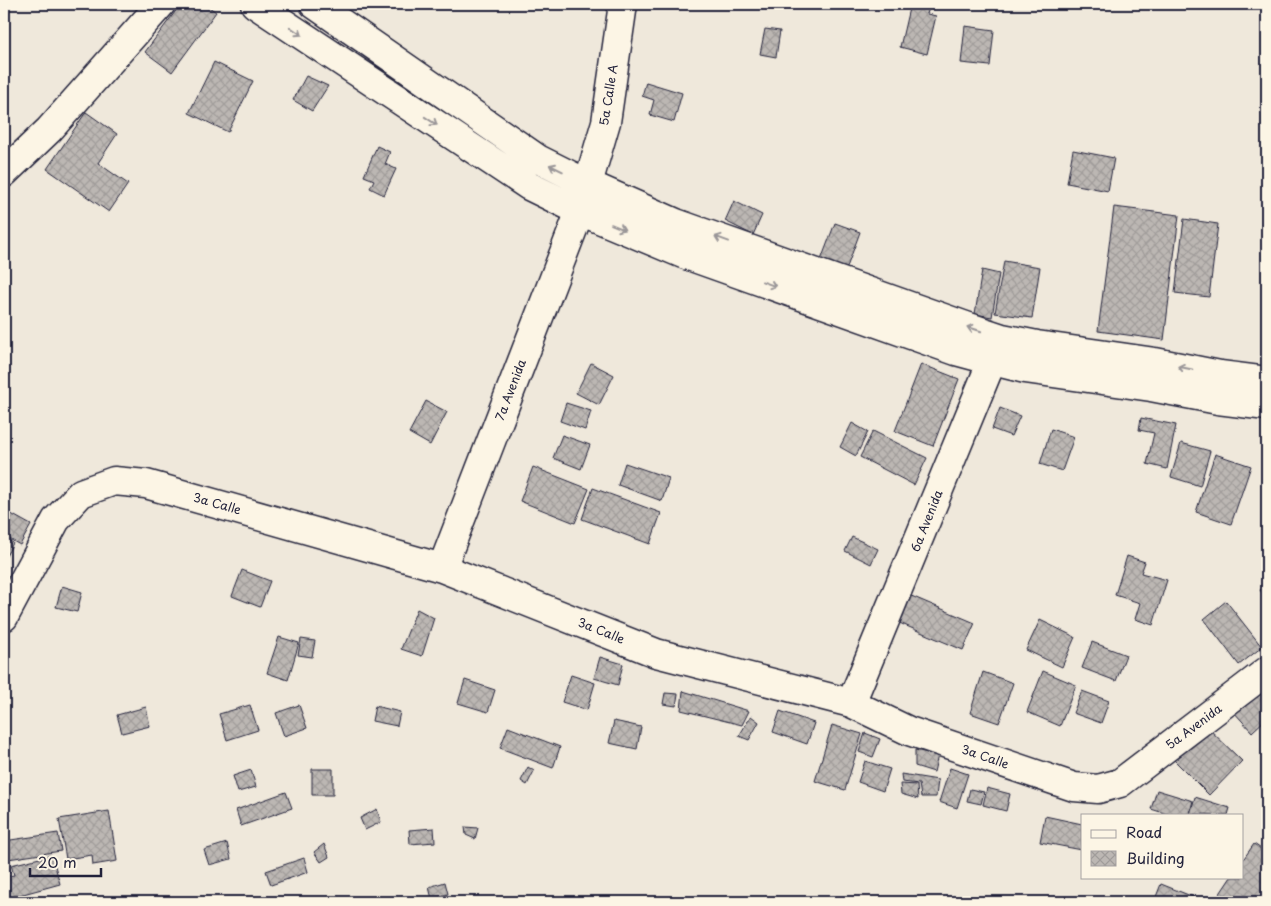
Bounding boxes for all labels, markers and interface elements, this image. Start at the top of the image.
one-way arrow [289,26,303,36]
street label: 5a Calle A [594,63,622,127]
one-way arrow [424,116,438,126]
one-way arrow [549,163,564,173]
one-way arrow [610,223,625,232]
one-way arrow [714,234,730,243]
one-way arrow [761,280,777,289]
one-way arrow [966,324,982,333]
street label: 7a Avenida [490,356,530,423]
one-way arrow [1177,363,1193,372]
street label: 6a Avenida [906,487,947,554]
street label: 3a Calle [191,488,244,519]
street label: 3a Calle [575,613,628,648]
street label: 5a Avenida [1162,699,1225,753]
street label: 3a Calle [959,740,1012,773]
legend [1081,814,1244,878]
text: Road [1126,820,1162,843]
scale bar [30,846,101,878]
text: Building [1126,846,1185,869]
text: 20 m [38,850,77,873]

